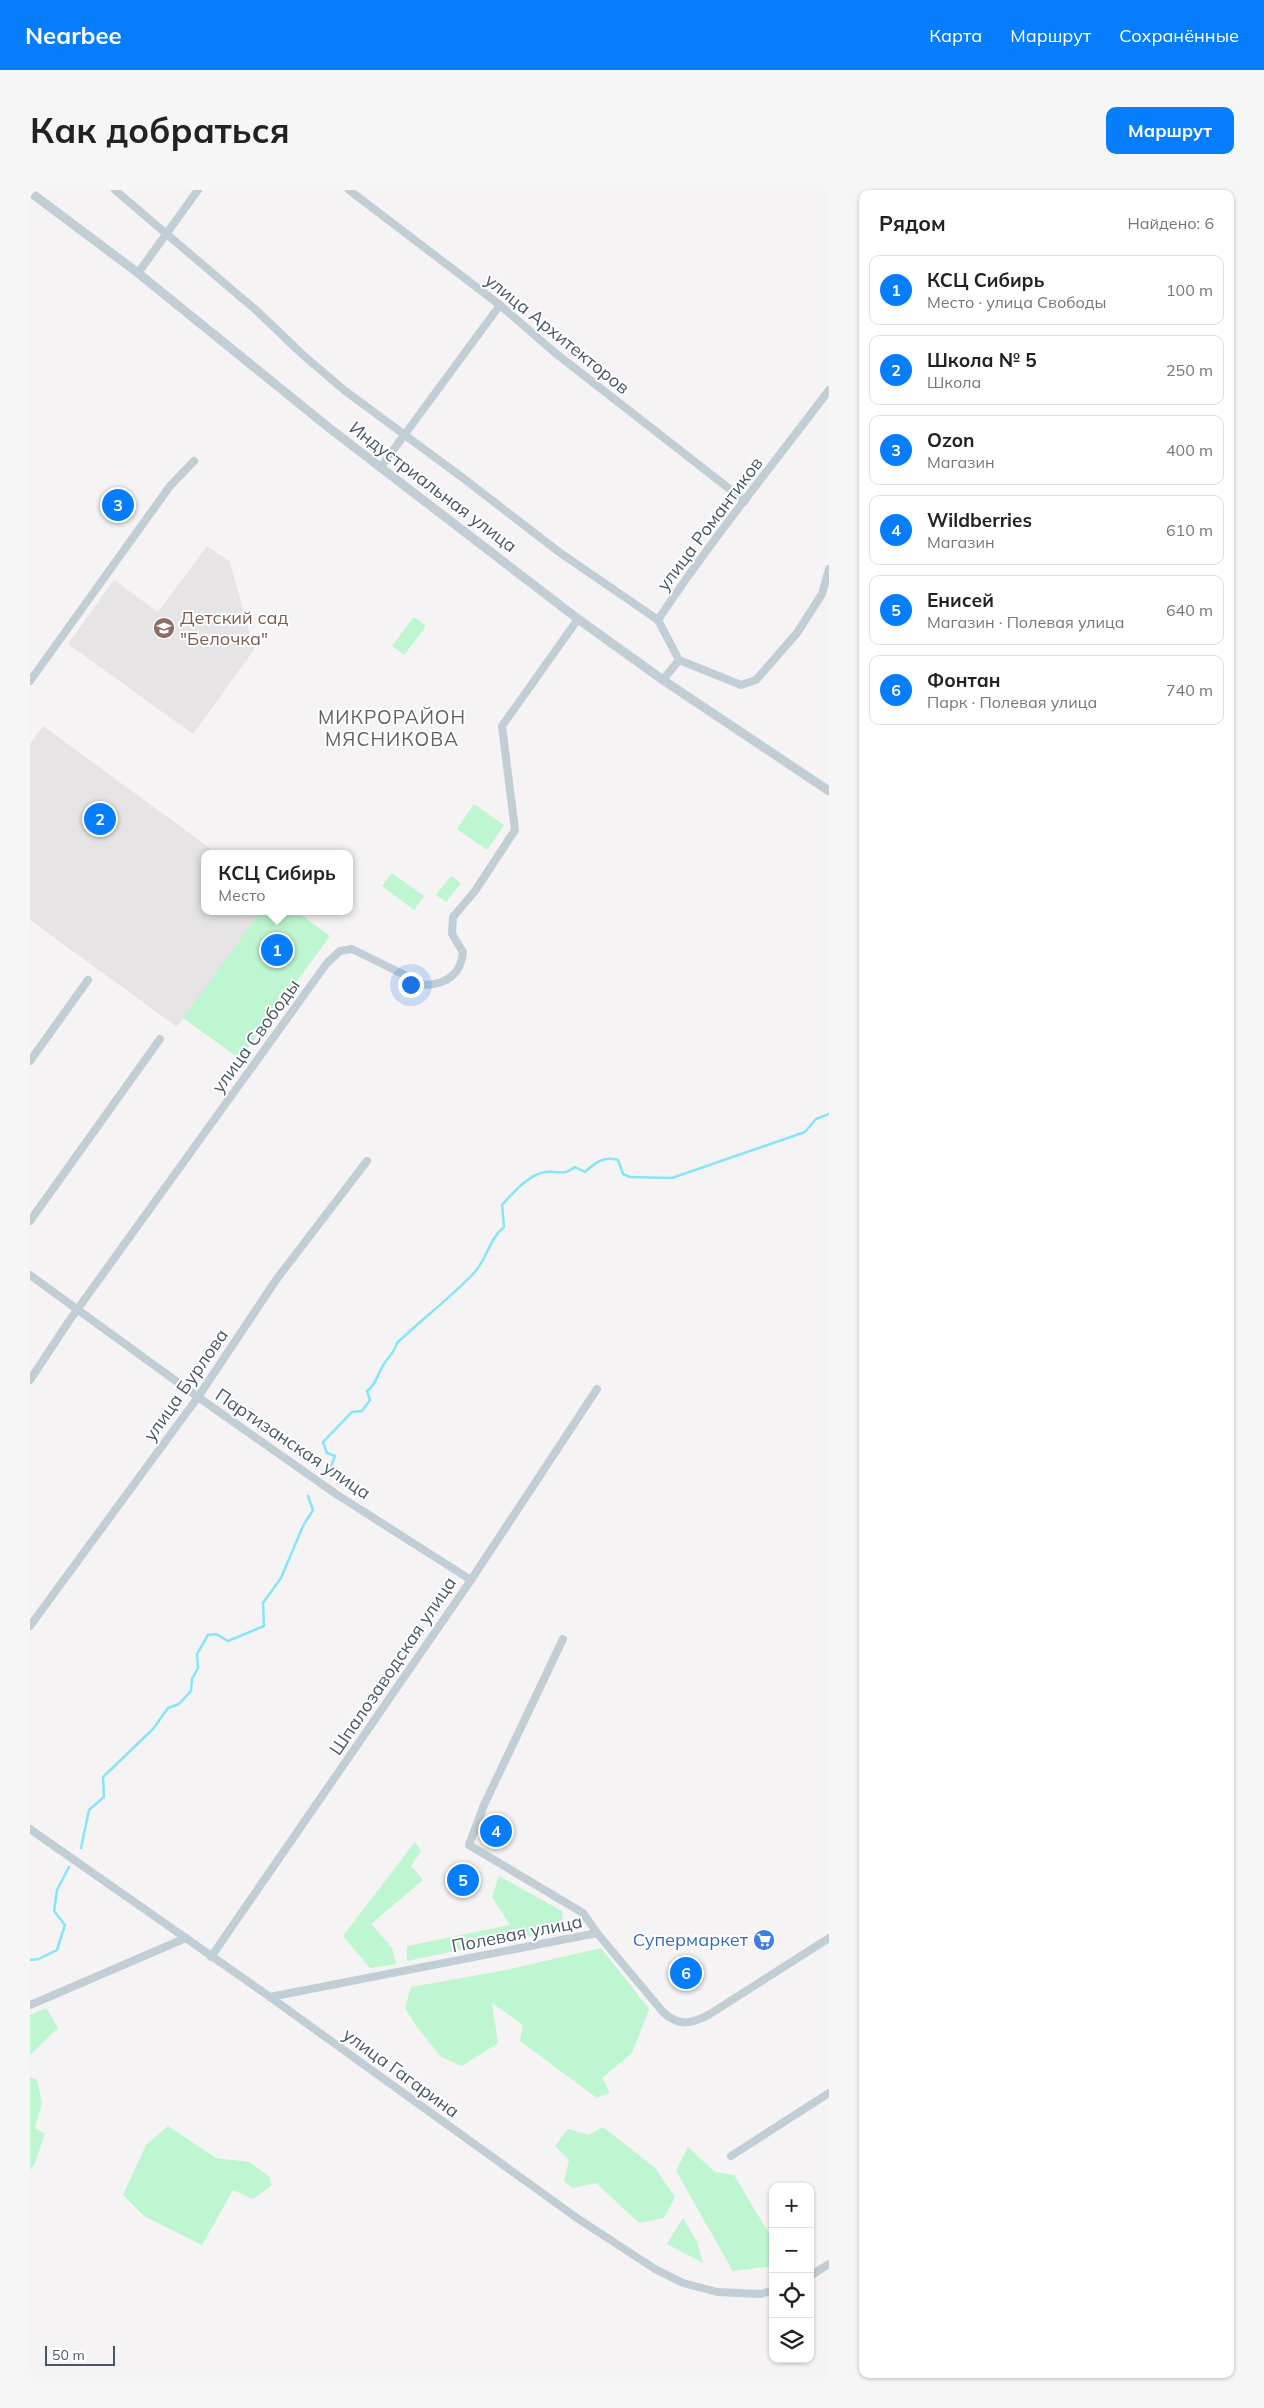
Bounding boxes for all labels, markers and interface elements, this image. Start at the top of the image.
text: Nearbee [25,20,122,50]
text: Карта [929,24,982,47]
text: Маршрут [1010,24,1091,47]
text: Сохранённые [1119,24,1239,47]
button: Маршрут [1106,107,1234,154]
text: Как добраться [30,108,290,152]
text: Рядом [879,210,946,236]
text: Найдено: 6 [1128,213,1214,233]
street label: улица Архитекторов [480,268,634,399]
text: КСЦ Сибирь [927,268,1044,292]
text: 1 [891,280,901,300]
text: 100 m [1166,280,1213,300]
text: Место · улица Свободы [927,292,1106,312]
text: Школа № 5 [927,348,1037,372]
text: 2 [891,360,901,380]
text: 250 m [1166,360,1213,380]
text: Школа [927,372,981,392]
street label: Индустриальная улица [345,416,522,557]
text: Ozon [927,428,974,452]
text: 3 [891,440,901,460]
text: 400 m [1166,440,1213,460]
street label: улица Романтиков [652,452,768,595]
text: Магазин [927,452,995,472]
pin: 3 [102,486,134,524]
text: Wildberries [927,508,1032,532]
text: 4 [891,520,901,540]
text: 610 m [1166,520,1213,540]
text: Магазин [927,532,995,552]
text: Енисей [927,588,994,612]
text: 5 [891,600,901,620]
text: 640 m [1166,600,1213,620]
place label: Детский сад "Белочка" [180,606,289,650]
text: Магазин · Полевая улица [927,612,1125,632]
school or university icon: Детский сад "Белочка" [152,616,176,640]
text: Фонтан [927,668,1000,692]
text: 6 [891,680,901,700]
text: 740 m [1166,680,1213,700]
text: Парк · Полевая улица [927,692,1097,712]
district label: МИКРОРАЙОН МЯСНИКОВА [318,705,466,751]
pin: 2 [84,800,116,838]
popup [201,850,353,915]
text: КСЦ Сибирь [218,861,336,885]
text: Место [218,885,266,905]
pin: 1 [261,931,293,969]
your location [398,972,424,998]
street label: улица Свободы [207,974,305,1097]
street label: улица Бурлова [138,1324,233,1445]
street label: Партизанская улица [211,1383,375,1504]
street label: Шпалозаводская улица [324,1572,461,1759]
pin: 4 [480,1812,512,1850]
pin: 5 [447,1861,479,1899]
street label: Полевая улица [450,1910,584,1957]
place label: Супермаркет [633,1928,749,1951]
supermarket icon: Супермаркет [752,1928,776,1952]
pin: 6 [670,1954,702,1992]
street label: улица Гагарина [339,2023,464,2122]
map controls [769,2183,814,2363]
button: + [769,2183,814,2228]
button: − [769,2228,814,2273]
button: locate [769,2273,814,2318]
button: layers [769,2318,814,2363]
scale bar [45,2343,115,2366]
text: 50 m [52,2346,85,2364]

